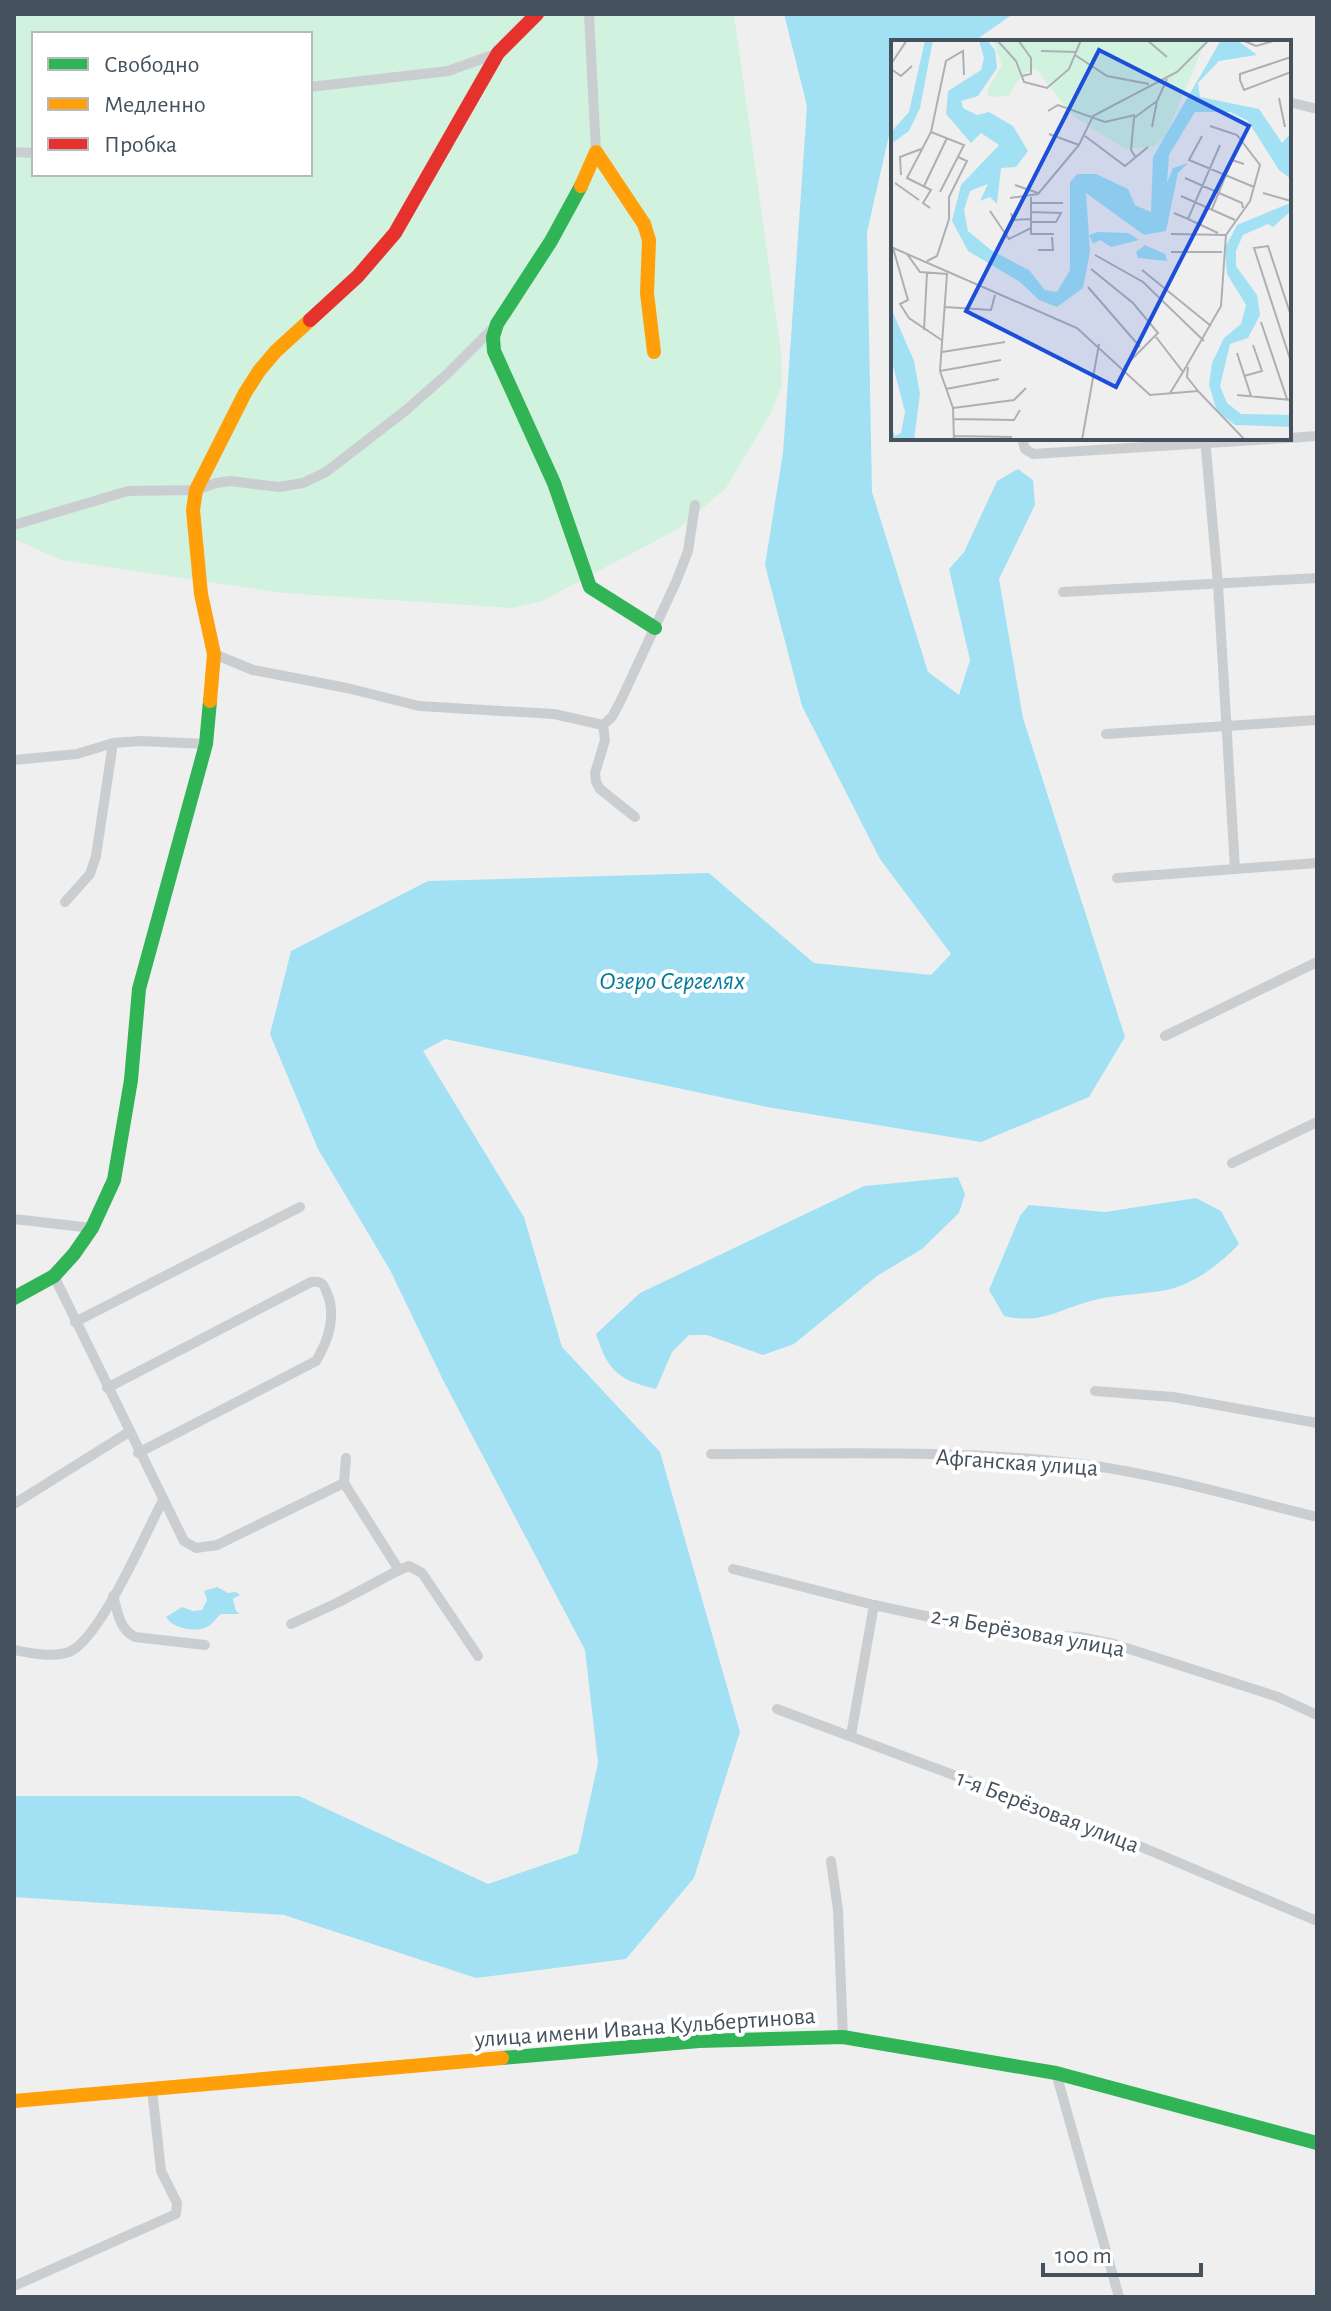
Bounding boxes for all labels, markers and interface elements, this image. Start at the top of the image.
legend [32,32,312,176]
inset map [891,40,1291,440]
text: Свободно [104,53,199,77]
text: Медленно [104,93,206,117]
text: Пробка [104,133,177,157]
water label: Озеро Сергелях [599,968,746,994]
street label: Афганская улица [935,1445,1099,1481]
street label: 2-я Берёзовая улица [929,1604,1127,1662]
street label: 1-я Берёзовая улица [953,1766,1142,1858]
street label: улица имени Ивана Кульбертинова [473,2004,816,2052]
scale bar [1043,2227,1201,2277]
text: 100 m [1055,2244,1112,2268]

